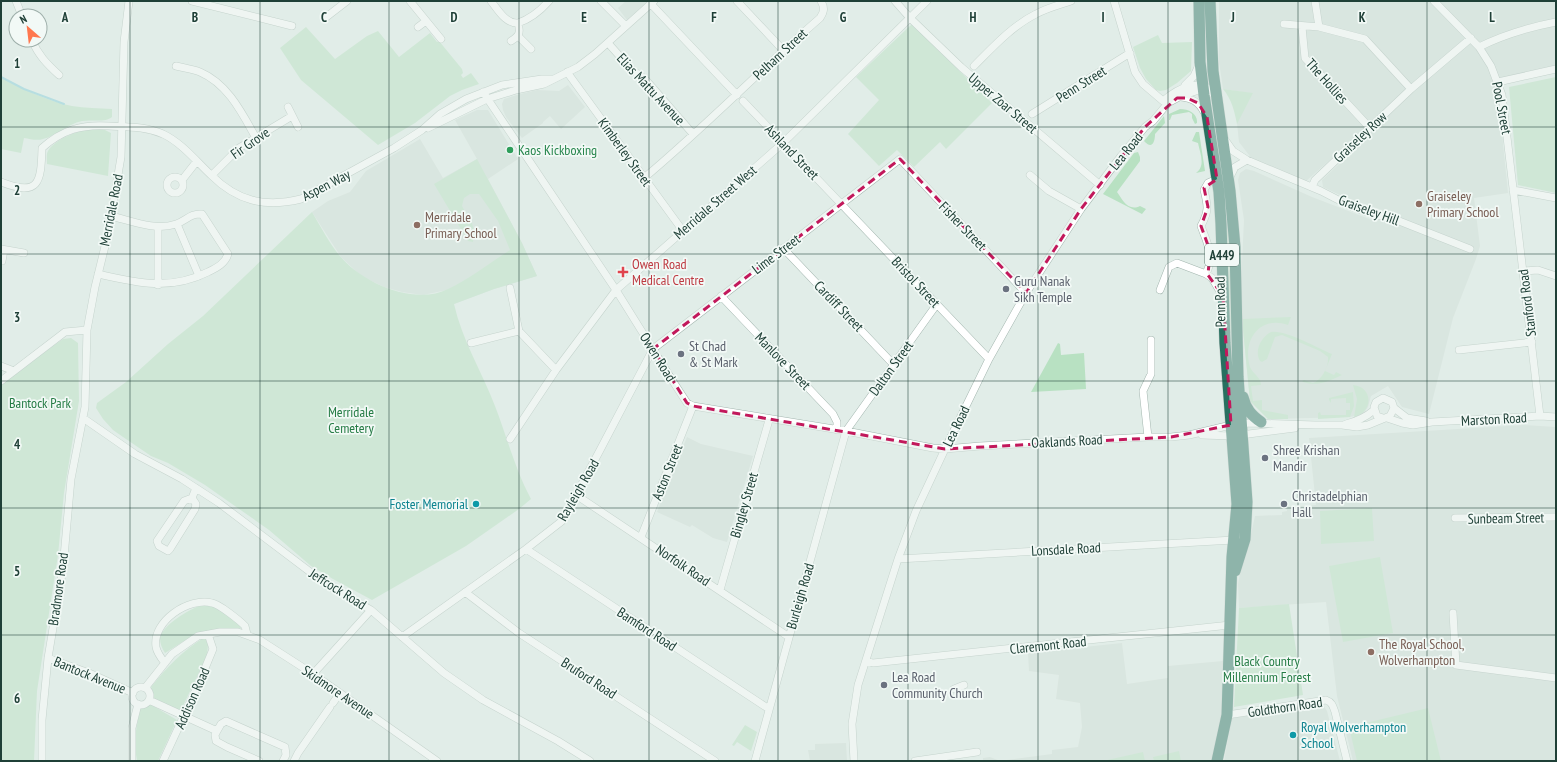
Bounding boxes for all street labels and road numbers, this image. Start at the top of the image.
street label: Pelham Street [749,24,811,84]
street label: Elias Mattu Avenue [613,49,689,129]
street label: The Hollies [1302,55,1352,108]
street label: Penn Street [1053,61,1110,106]
street label: Upper Zoar Street [965,69,1041,137]
street label: Pool Street [1488,80,1516,136]
street label: Graiseley Row [1329,107,1391,166]
street label: Kimberley Street [594,114,656,190]
street label: Ashland Street [761,120,823,184]
street label: Fir Grove [227,123,273,163]
street label: Lea Road [1105,128,1147,174]
street label: Merridale Street West [670,161,760,243]
street label: Aspen Way [299,165,354,205]
street label: Merridale Road [95,172,127,248]
street label: Graiseley Hill [1336,191,1403,230]
street label: Fisher Street [935,198,991,254]
street label: Lime Street [748,230,804,278]
road number: A449 [1205,244,1239,266]
street label: Bristol Street [888,253,944,311]
street label: Stanford Road [1514,268,1540,338]
street label: Penn Road [1211,276,1229,328]
street label: Cardiff Street [810,277,868,335]
street label: Manlove Street [751,328,815,394]
street label: Owen Road [636,329,680,385]
street label: Dalton Street [865,337,917,399]
street label: Lea Road [938,403,974,449]
street label: Marston Road [1461,408,1527,430]
street label: Oaklands Road [1031,430,1103,452]
street label: Aston Street [648,441,686,503]
street label: Rayleigh Road [553,456,603,524]
street label: Bingley Street [726,470,762,540]
street label: Sunbeam Street [1467,508,1545,528]
street label: Lonsdale Road [1031,538,1101,560]
street label: Norfolk Road [652,540,714,590]
street label: Bradmore Road [44,551,72,627]
street label: Burleigh Road [782,561,818,631]
street label: Jeffcock Road [305,564,370,614]
street label: Bamford Road [614,603,680,655]
street label: Claremont Road [1009,632,1087,658]
street label: Bantock Avenue [51,652,129,698]
street label: Bruford Road [558,653,620,703]
street label: Skidmore Avenue [298,661,378,723]
street label: Addison Road [170,664,214,732]
street label: Goldthorn Road [1247,693,1323,721]

